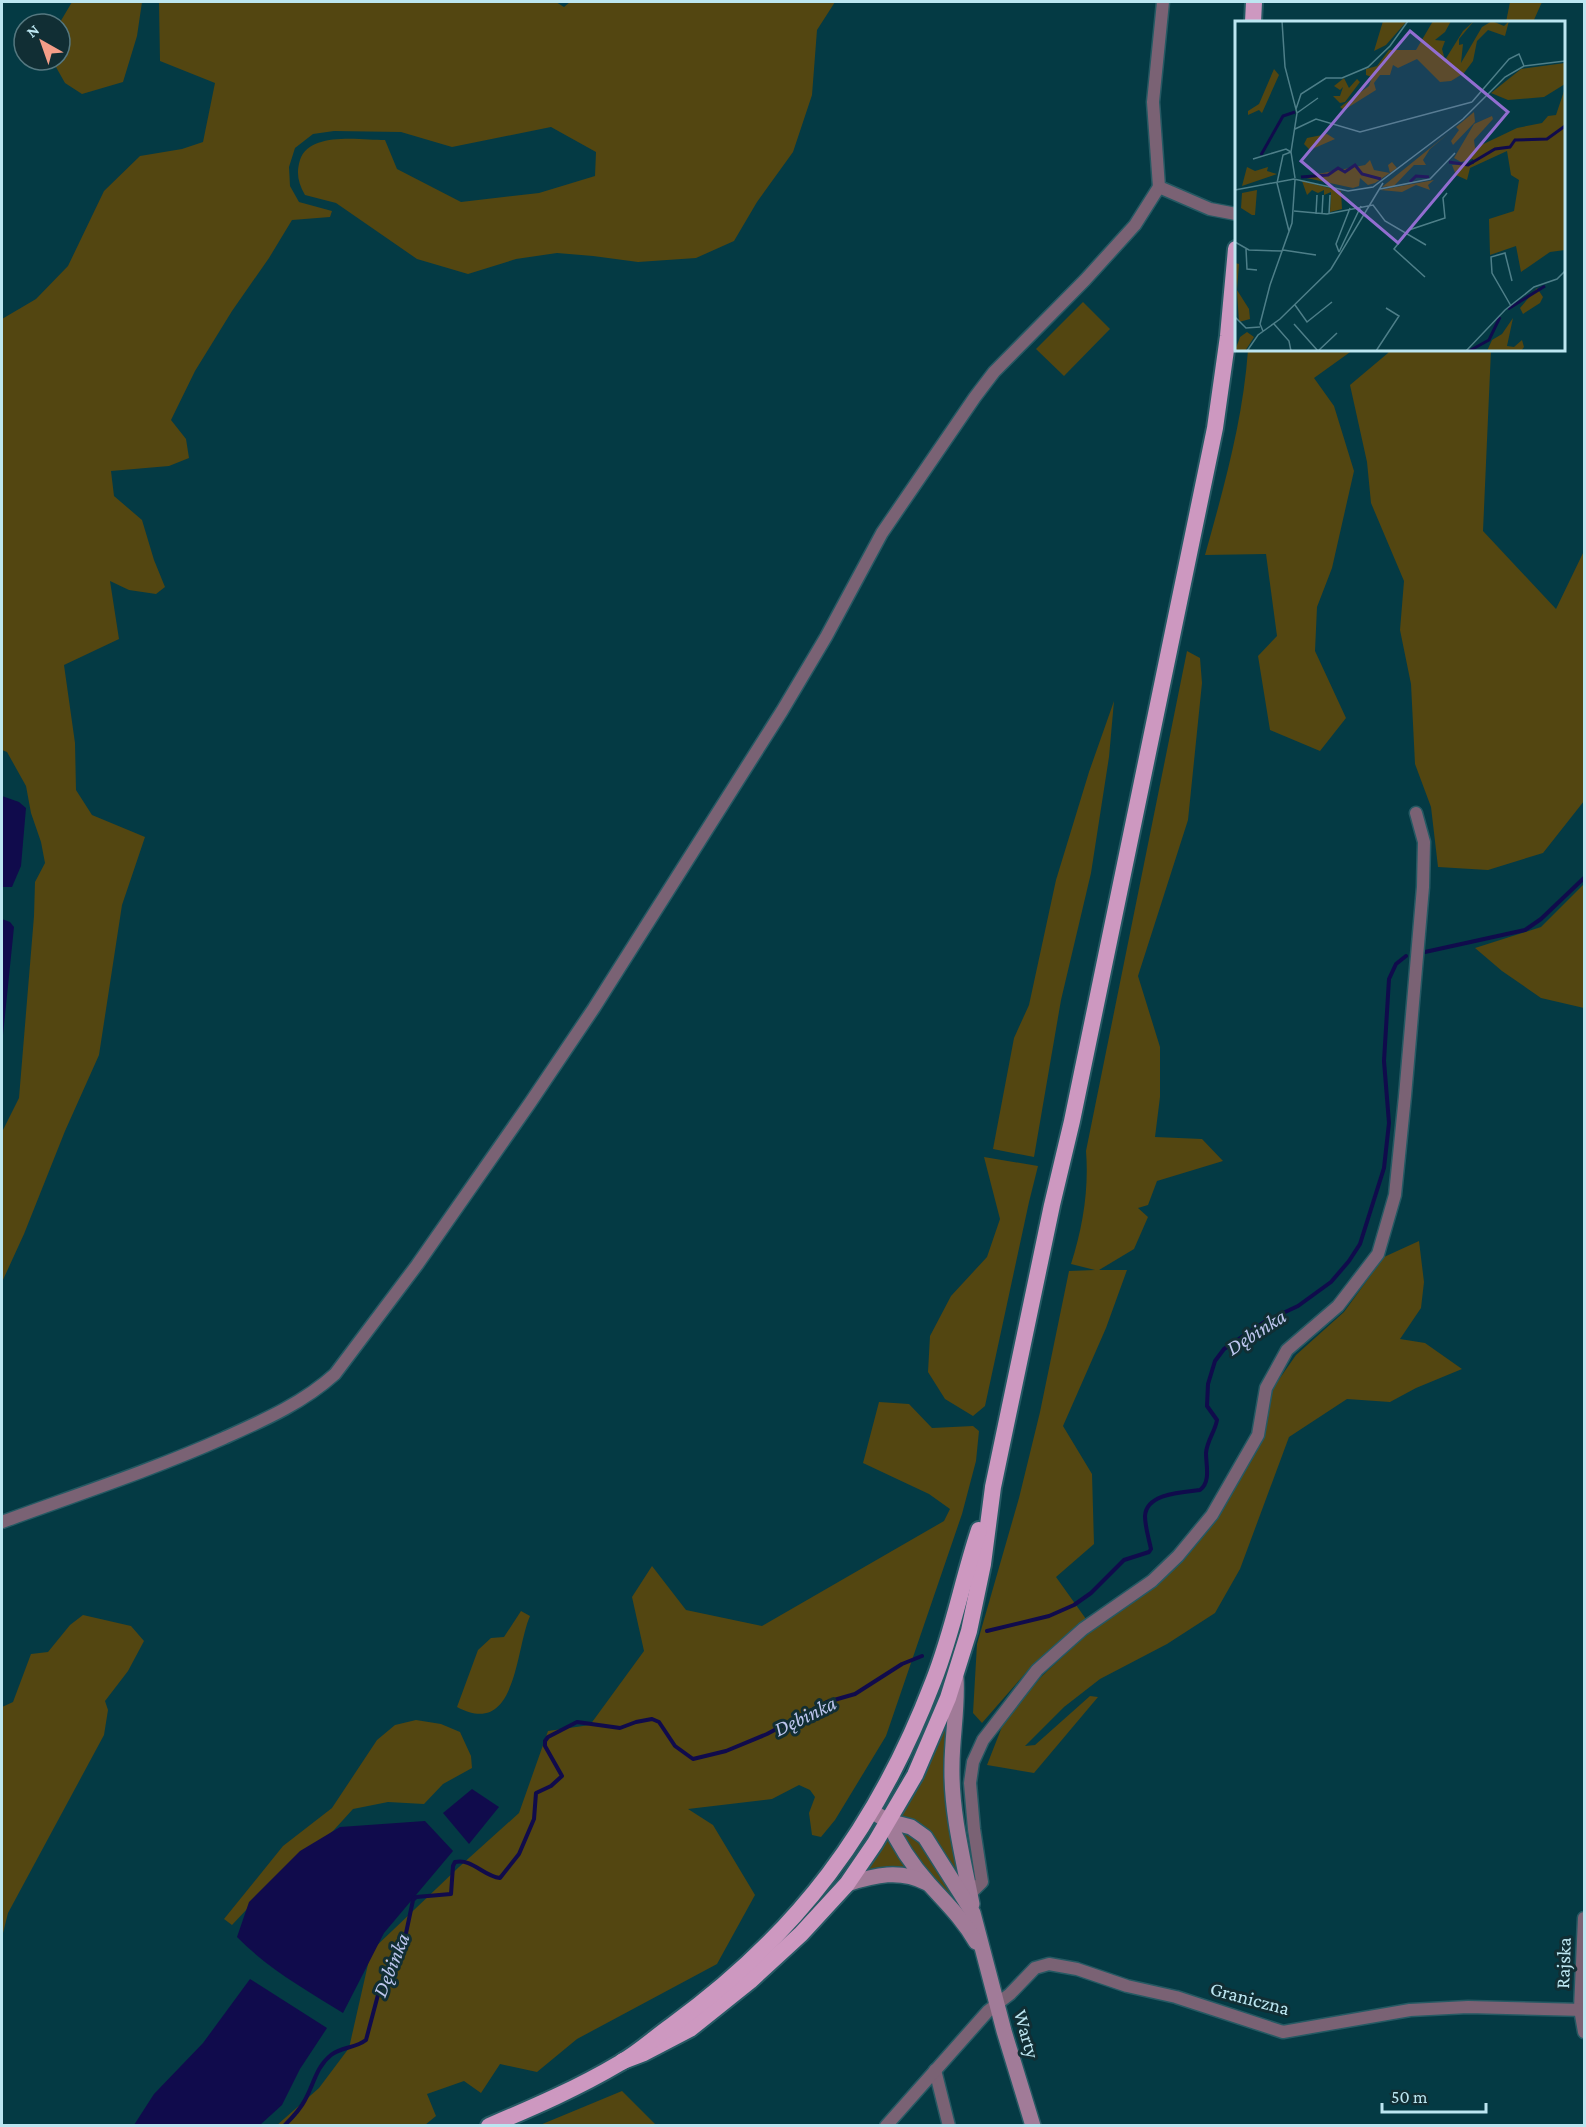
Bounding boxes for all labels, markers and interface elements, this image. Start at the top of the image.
north arrow [12,12,72,72]
text: N [23,21,42,41]
inset map [1235,21,1565,351]
water label: Dębinka [1222,1304,1291,1360]
water label: Dębinka [770,1691,840,1741]
water label: Dębinka [367,1930,415,2000]
street label: Rajska [1551,1937,1576,1989]
street label: Graniczna [1208,1977,1292,2019]
street label: Warty [1009,2007,1045,2062]
scale bar [1382,2076,1486,2114]
text: 50 m [1391,2087,1428,2107]

